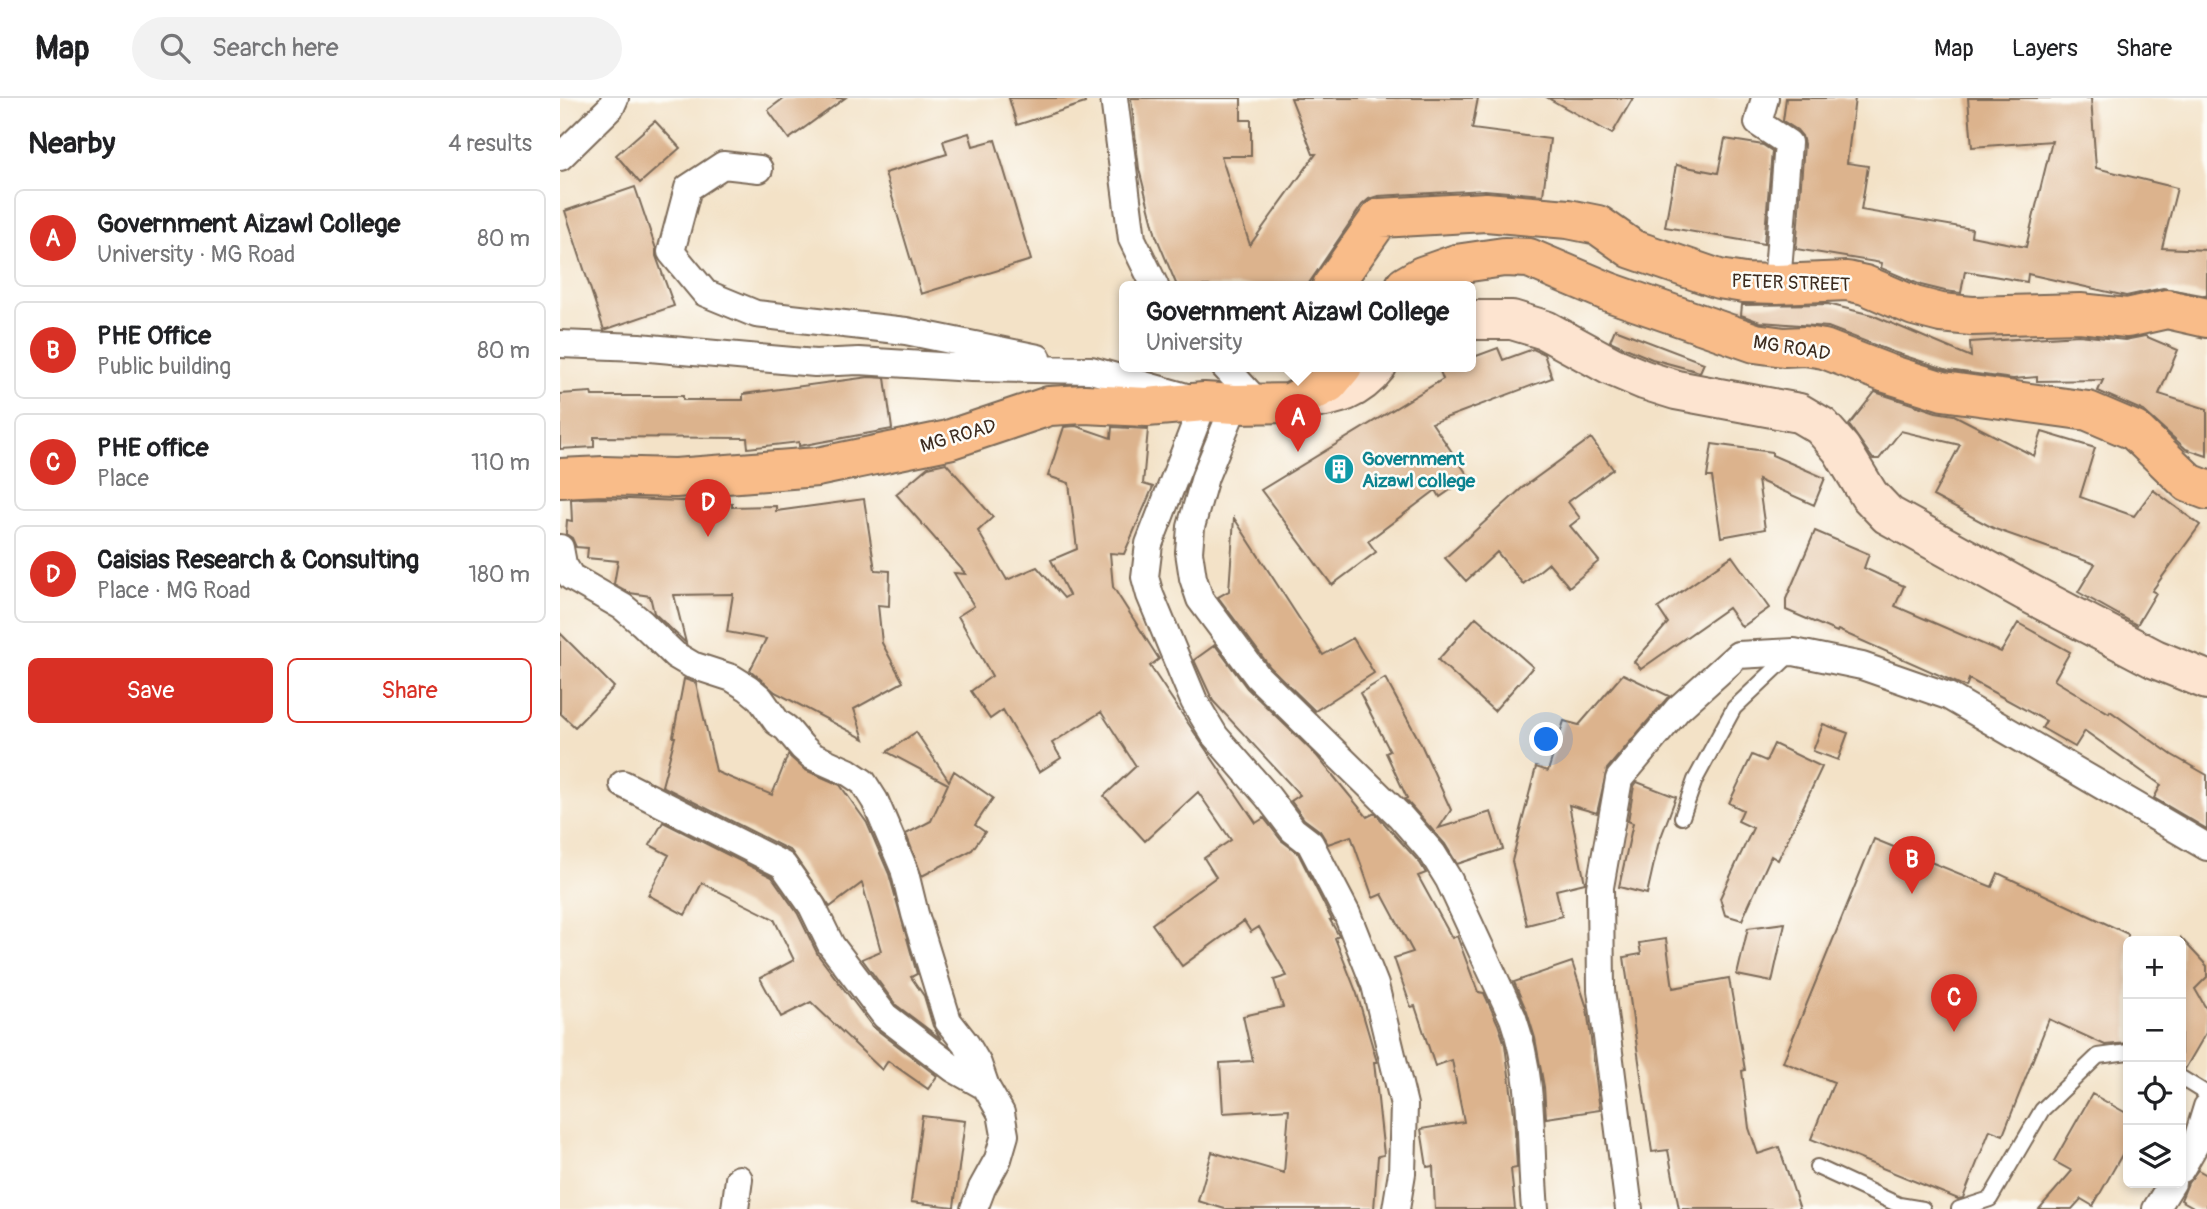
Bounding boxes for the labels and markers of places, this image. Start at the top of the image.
pin: A [1275,394,1321,452]
place label: Government Aizawl college [1362,447,1476,493]
building icon: Government Aizawl college [1322,452,1356,486]
pin: D [685,479,731,537]
pin: B [1889,836,1935,894]
pin: C [1931,974,1977,1032]

